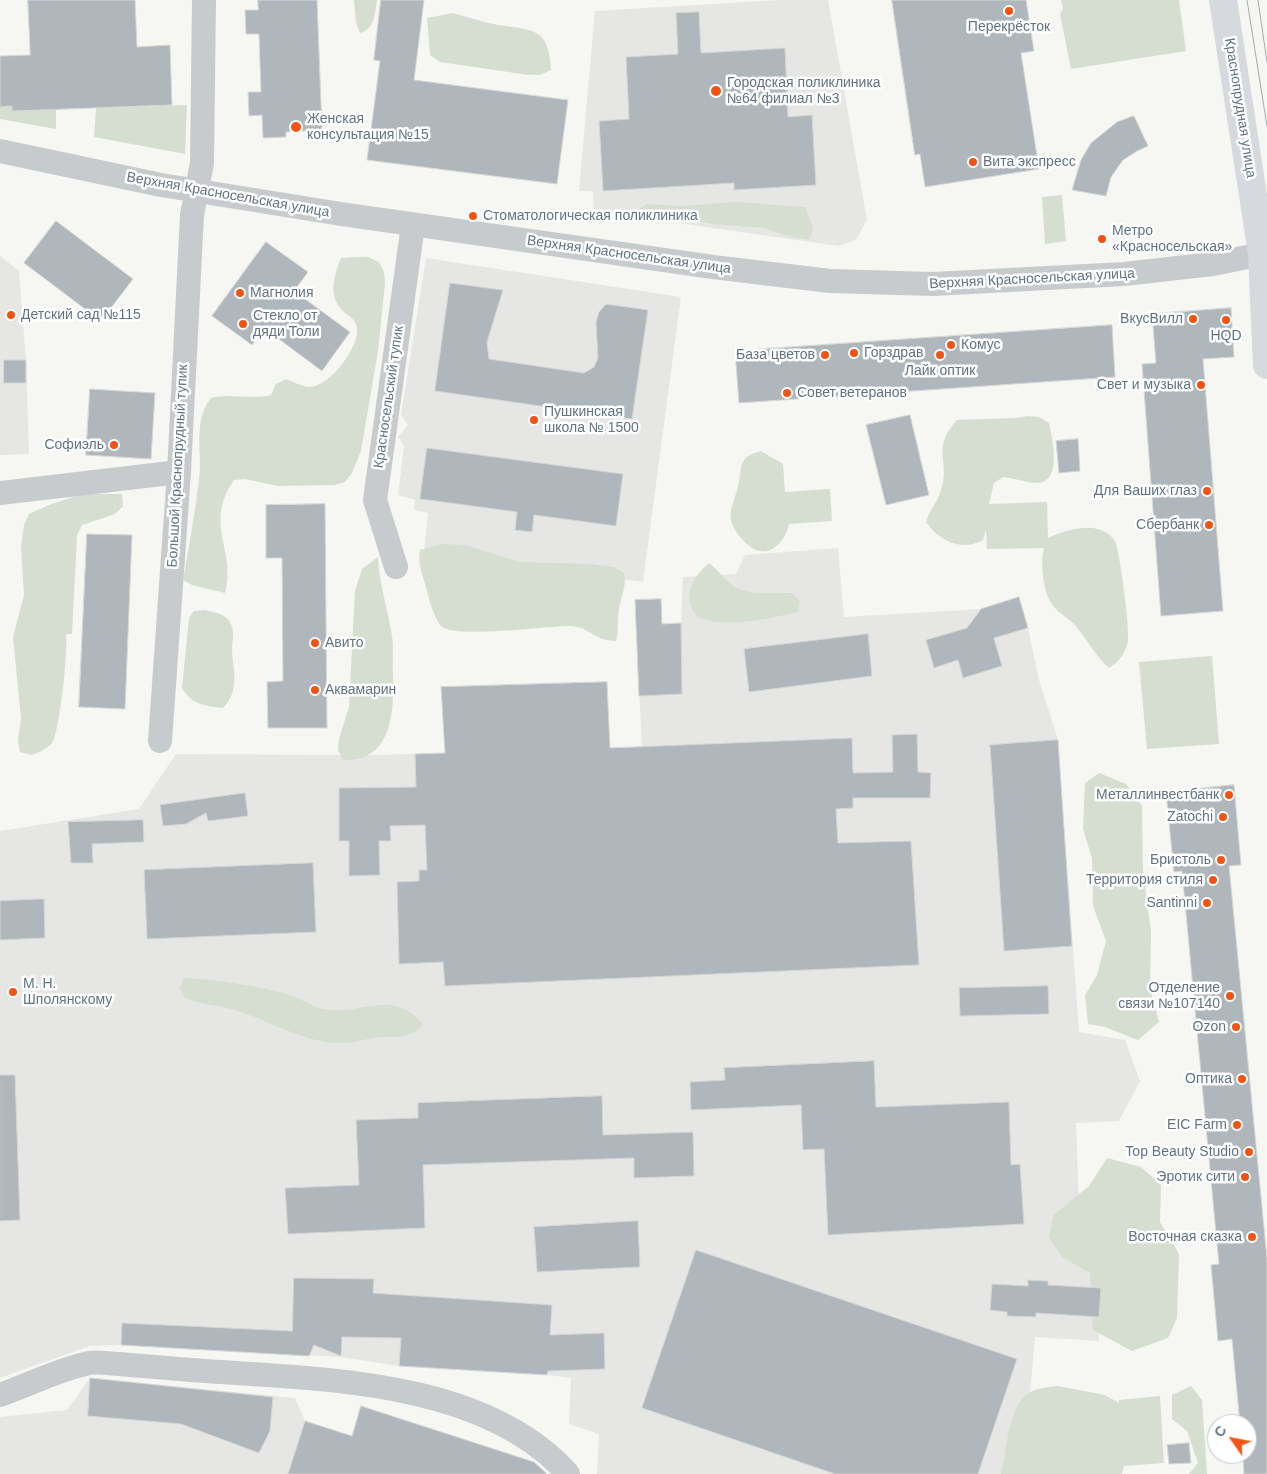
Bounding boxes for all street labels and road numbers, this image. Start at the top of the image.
street label: Краснопрудная улица [1221,37,1259,179]
street label: Верхняя Красносельская улица [125,169,331,221]
street label: Верхняя Красносельская улица [526,232,732,278]
street label: Верхняя Красносельская улица [929,265,1135,293]
street label: Красносельский тупик [371,325,407,469]
street label: Большой Краснопрудный тупик [164,364,192,568]

